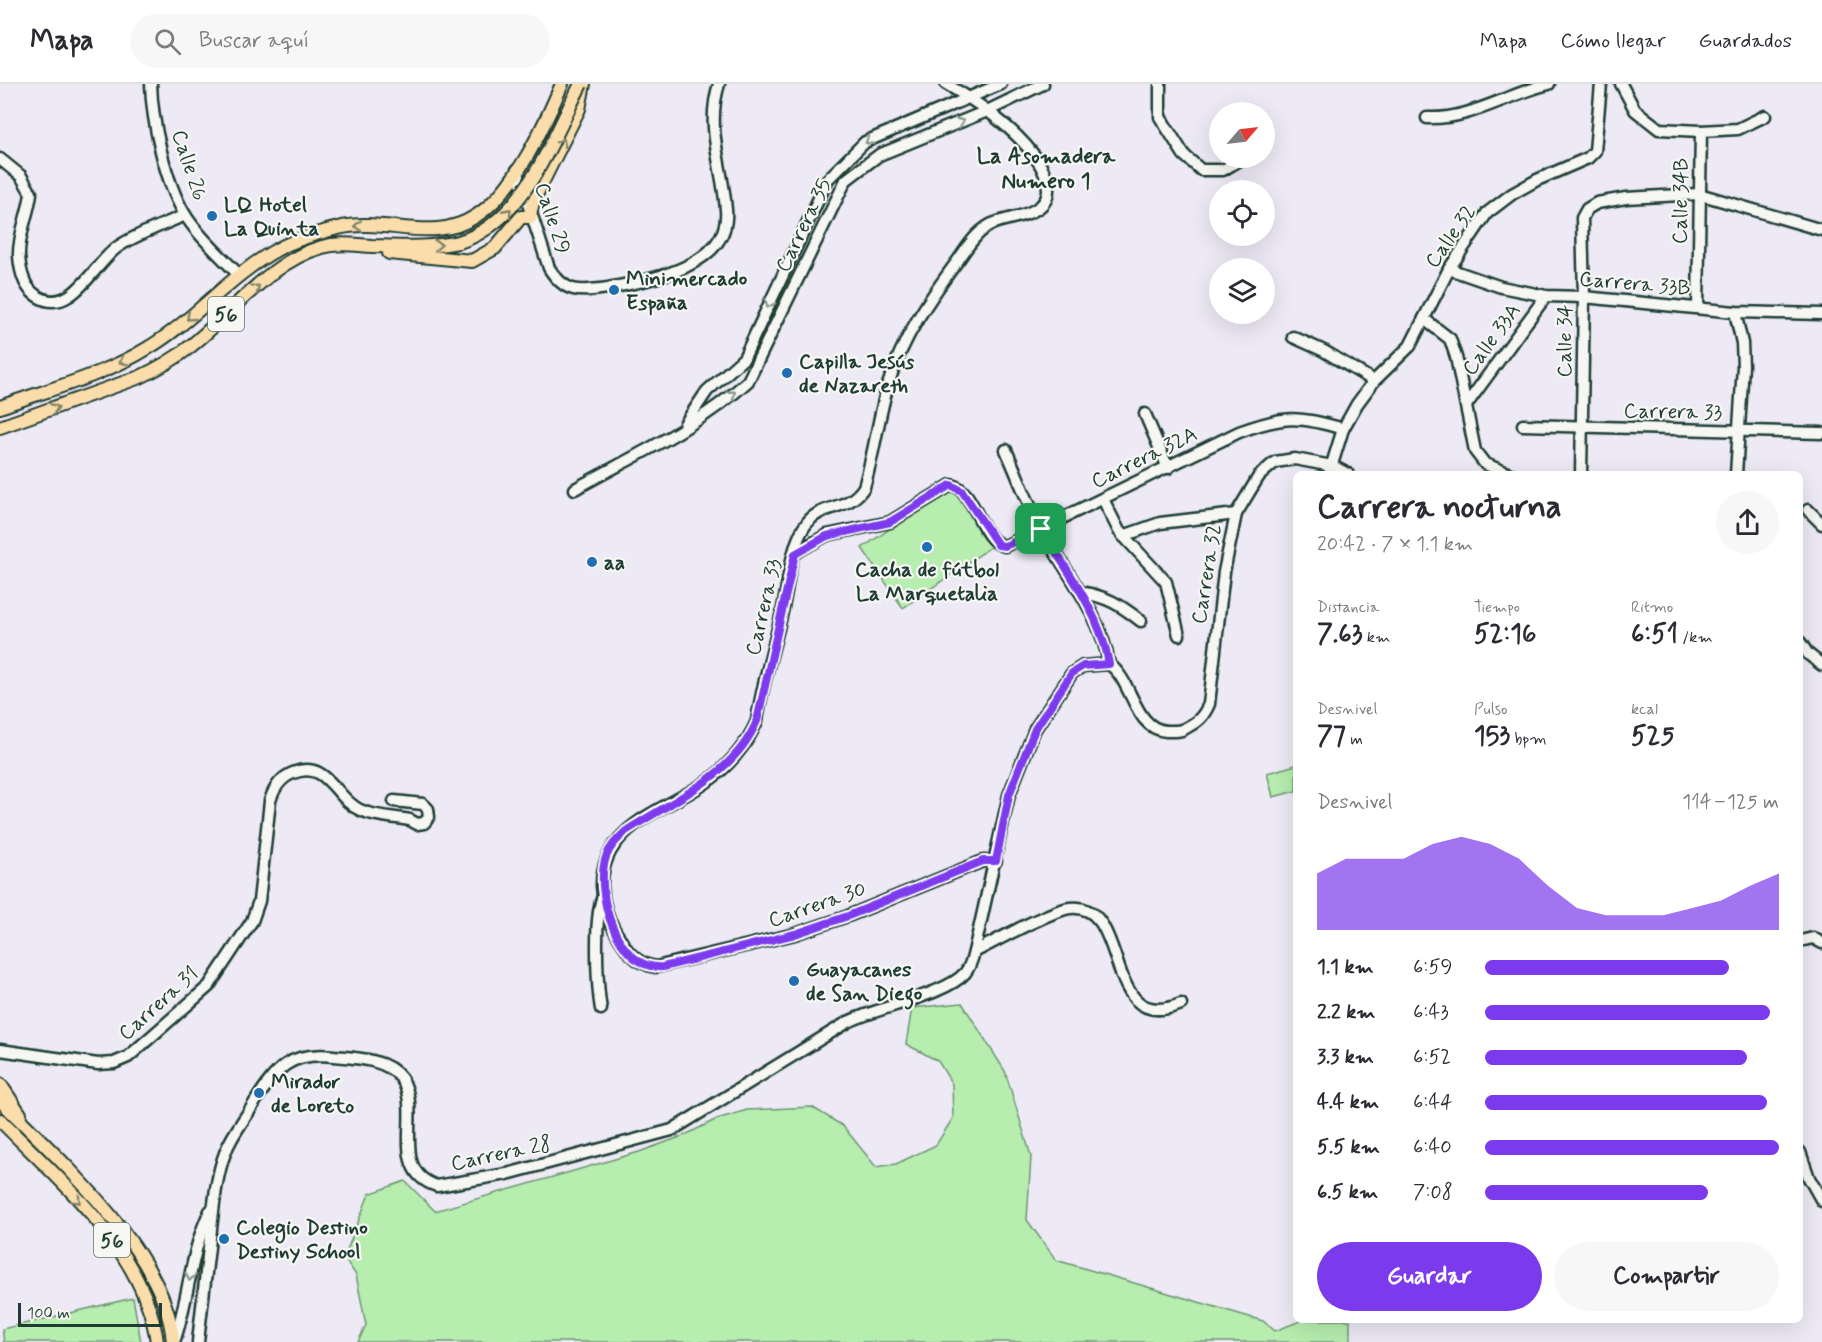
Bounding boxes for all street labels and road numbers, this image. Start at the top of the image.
street label: Calle 26 [164,126,214,204]
street label: Calle 34B [1666,158,1696,244]
street label: Carrera 35 [769,174,839,277]
street label: Calle 29 [527,179,577,258]
street label: Calle 32 [1419,199,1483,274]
street label: Carrera 33B [1578,265,1692,303]
road number: 56 [208,297,244,331]
street label: Calle 33A [1456,298,1528,381]
street label: Calle 34 [1551,304,1579,378]
street label: Carrera 33 [1623,397,1723,427]
street label: Carrera 32A [1087,420,1202,496]
street label: Carrera 32 [1185,522,1229,626]
street label: Carrera 33 [739,556,789,658]
street label: Carrera 30 [765,875,870,935]
street label: Carrera 31 [113,960,205,1047]
street label: Carrera 28 [448,1130,554,1178]
road number: 56 [94,1223,130,1257]

